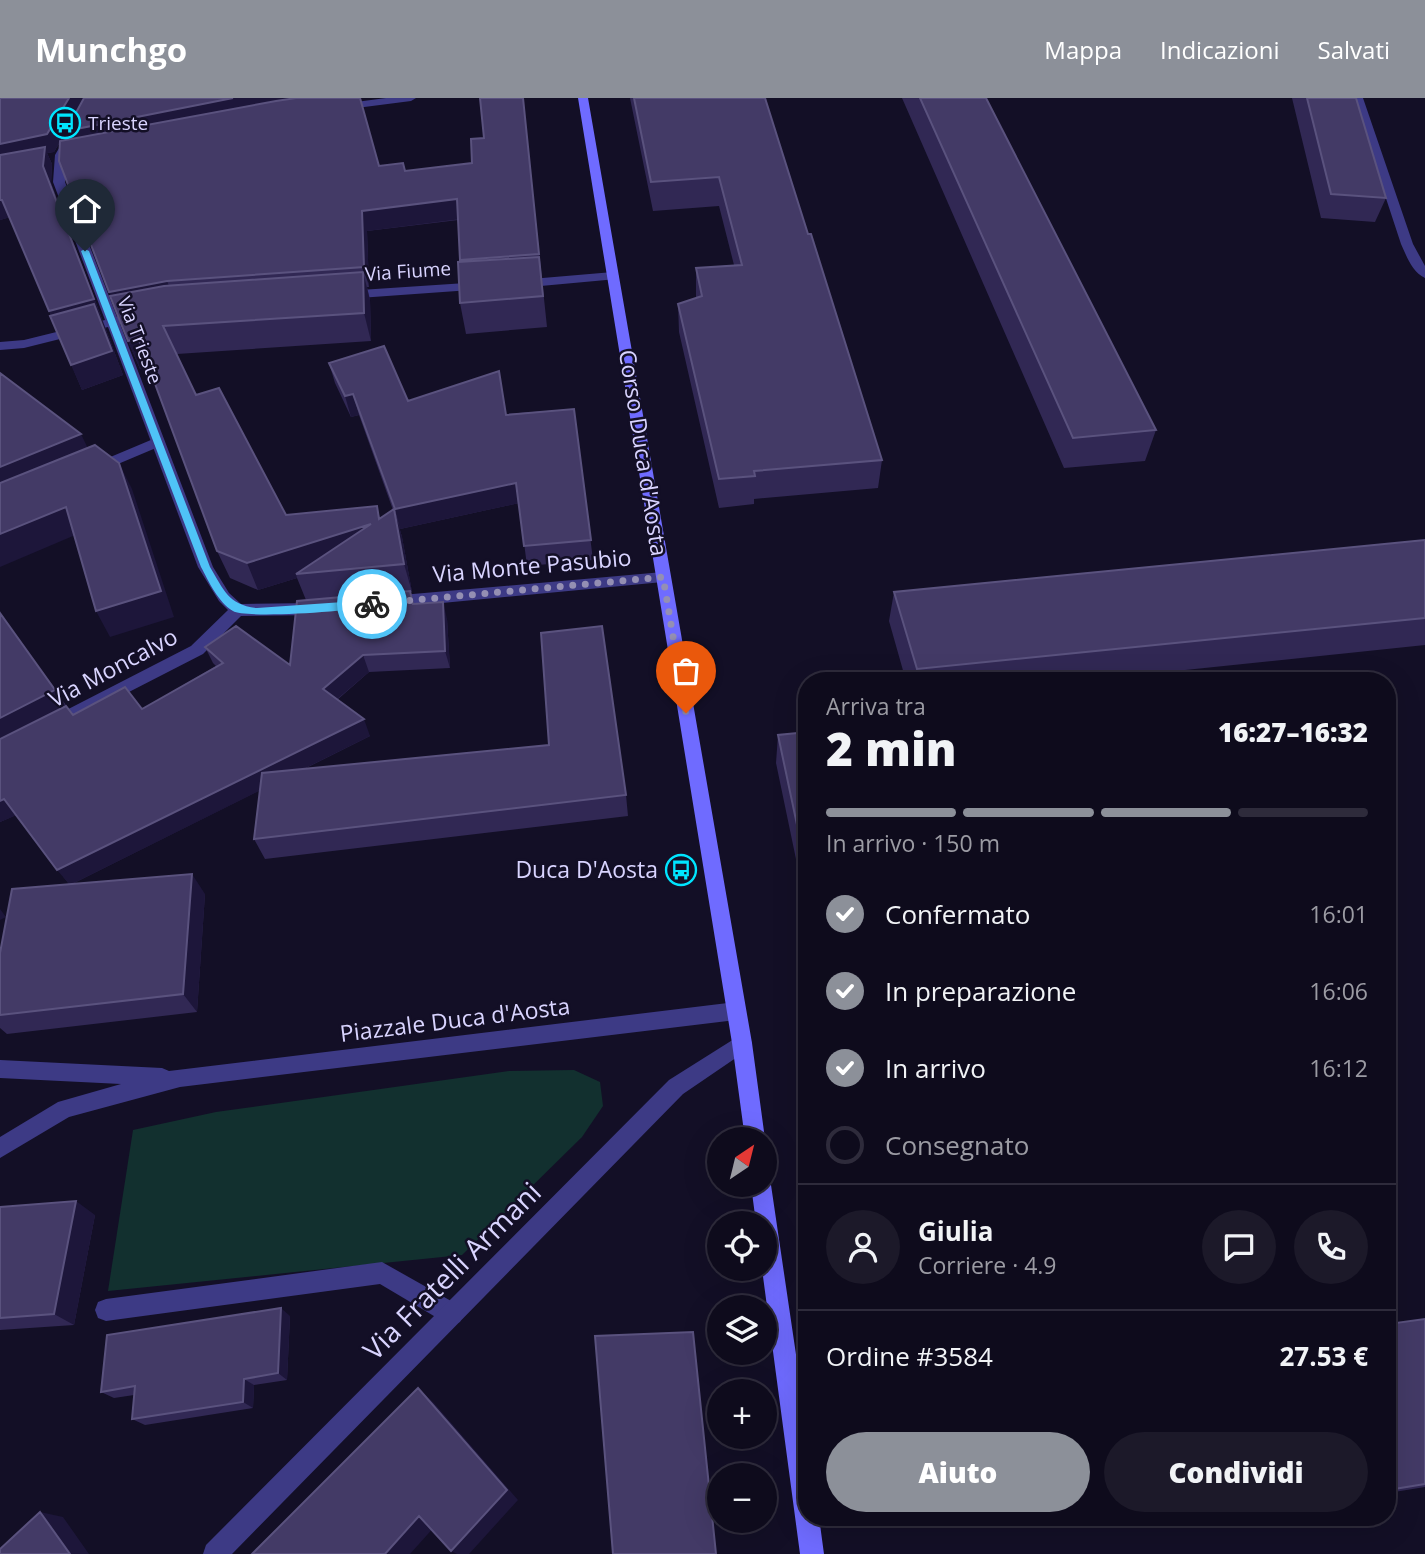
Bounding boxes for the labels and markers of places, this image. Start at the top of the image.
bus stop icon: Trieste [48,106,82,140]
place label: Trieste [88,110,148,136]
pin [55,179,115,251]
pin [656,641,716,713]
place label: Duca D'Aosta [515,853,658,885]
bus stop icon: Duca D'Aosta [664,853,698,887]

